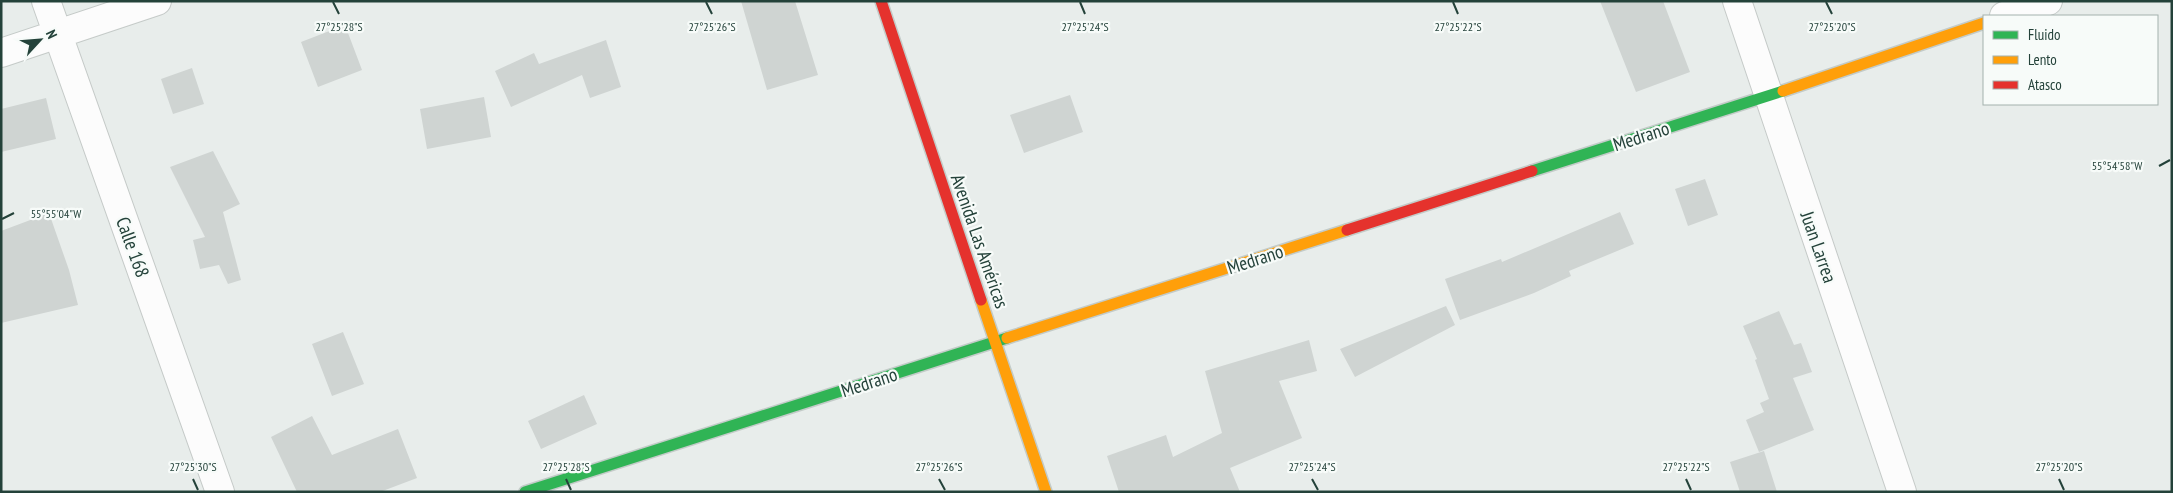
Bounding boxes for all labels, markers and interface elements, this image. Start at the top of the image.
north arrow [15,15,65,65]
legend [1983,15,2158,105]
text: 27°25'28"S [315,19,363,34]
text: 27°25'26"S [688,19,736,34]
text: 27°25'24"S [1061,19,1109,34]
text: 27°25'22"S [1434,19,1482,34]
text: 27°25'20"S [1808,19,1856,34]
text: Fluido [2028,25,2060,44]
text: N [42,27,61,42]
text: Lento [2028,50,2057,69]
text: Atasco [2028,75,2062,94]
street label: Medrano [1610,116,1672,156]
text: 55°54'58"W [2092,158,2142,173]
street label: Avenida Las Américas [946,171,1014,311]
text: 55°55'04"W [31,206,81,221]
street label: Juan Larrea [1795,207,1842,286]
street label: Calle 168 [111,214,155,280]
street label: Medrano [1224,239,1286,279]
street label: Medrano [838,362,900,402]
text: 27°25'30"S [169,459,217,474]
text: 27°25'28"S [542,459,590,474]
text: 27°25'26"S [915,459,963,474]
text: 27°25'24"S [1288,459,1336,474]
text: 27°25'22"S [1662,459,1710,474]
text: 27°25'20"S [2035,459,2083,474]

